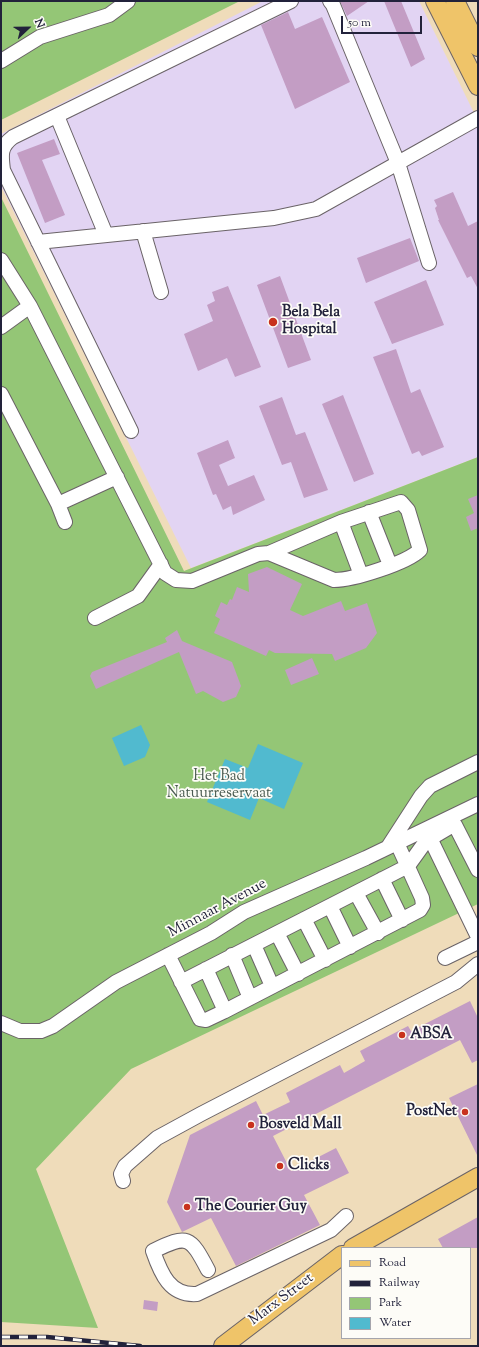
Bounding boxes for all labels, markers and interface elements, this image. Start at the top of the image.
north arrow [8,8,48,48]
scale bar [343,8,424,34]
text: 50 m [348,14,371,32]
text: N [30,16,48,31]
place label: Bela Bela Hospital [282,304,340,339]
marker: Bela Bela Hospital [267,316,279,328]
park label: Het Bad Natuurreservaat [167,768,271,803]
street label: Minnaar Avenue [166,876,270,942]
place label: ABSA [410,1026,452,1044]
marker: ABSA [397,1030,407,1040]
place label: PostNet [406,1103,457,1121]
marker: PostNet [460,1107,470,1117]
place label: Bosveld Mall [259,1116,342,1134]
marker: Bosveld Mall [246,1120,256,1130]
place label: Clicks [288,1157,329,1175]
marker: Clicks [275,1161,285,1171]
place label: The Courier Guy [195,1198,307,1216]
marker: The Courier Guy [182,1202,192,1212]
legend [341,1247,471,1339]
text: Road [379,1254,406,1272]
street label: Marx Street [246,1270,318,1330]
text: Railway [379,1274,420,1292]
text: Park [379,1294,402,1312]
text: Water [379,1314,411,1332]

